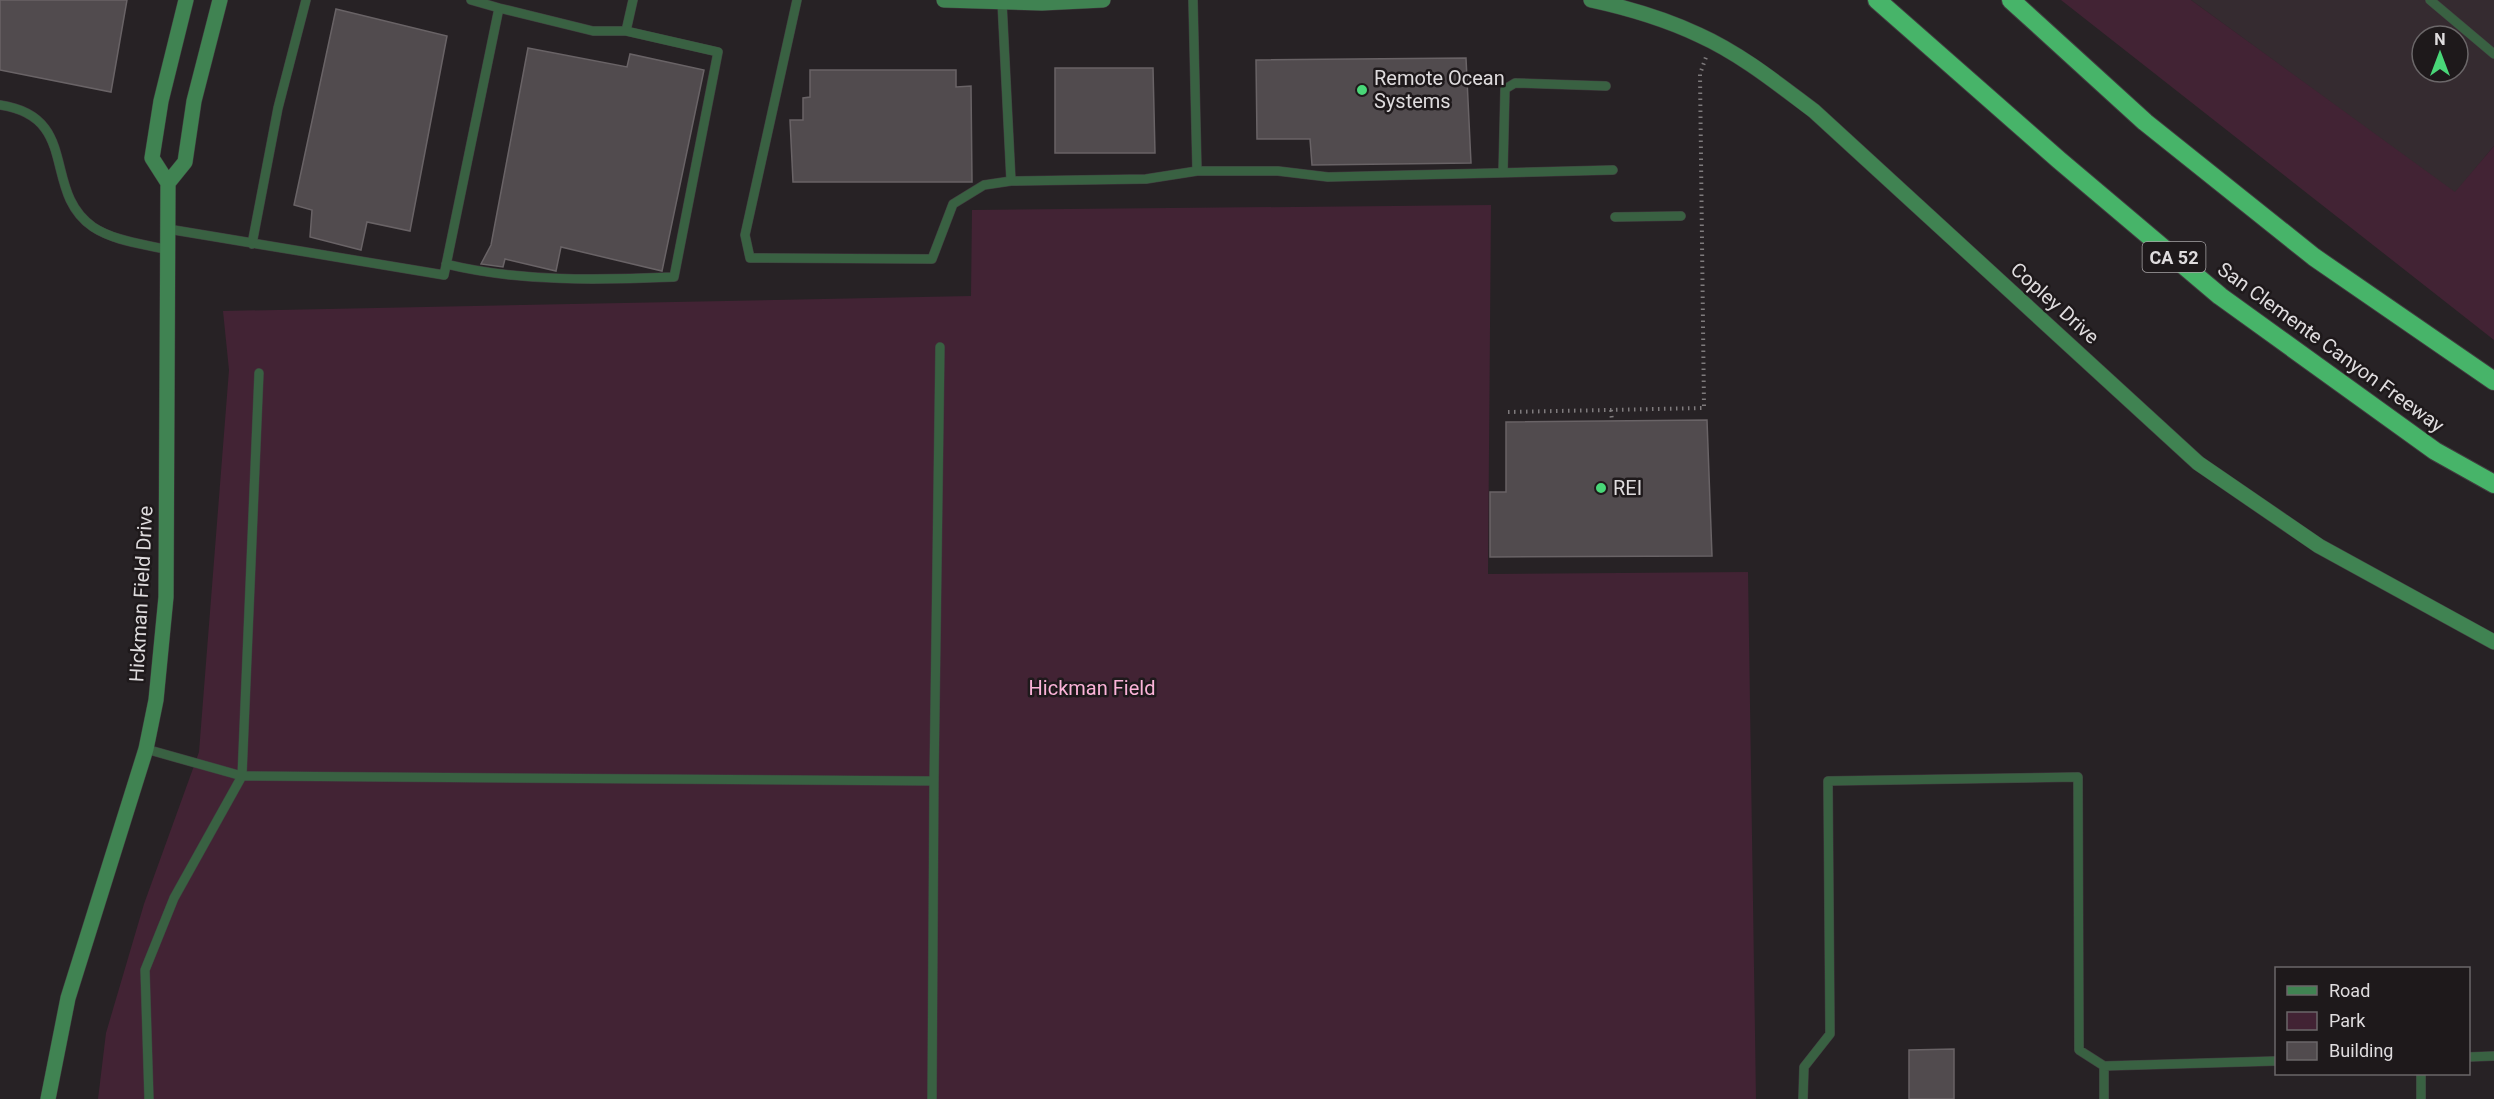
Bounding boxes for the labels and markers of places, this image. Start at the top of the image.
place label: Remote Ocean Systems [1374,66,1505,113]
marker: Remote Ocean Systems [1355,83,1369,97]
place label: REI [1613,476,1642,500]
marker: REI [1594,481,1608,495]

